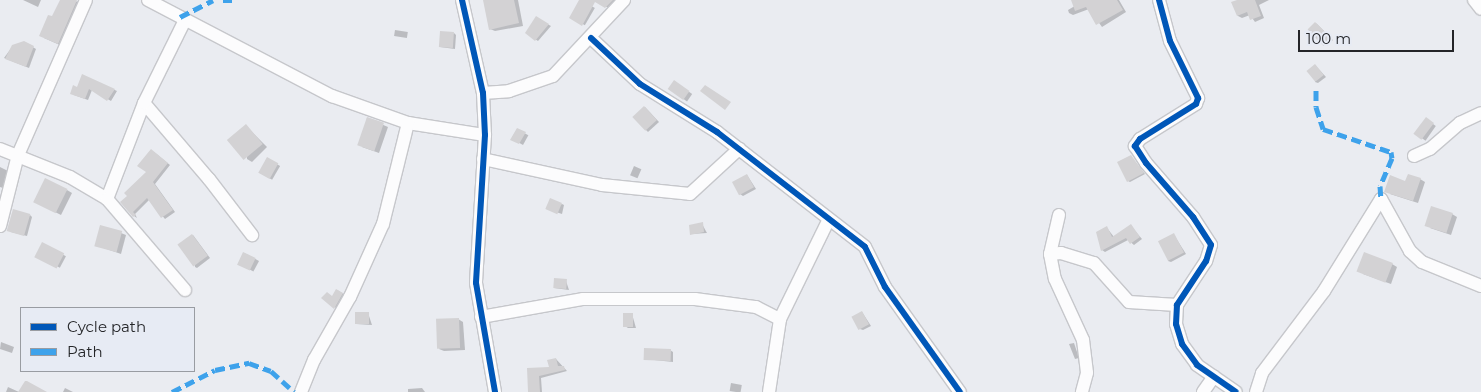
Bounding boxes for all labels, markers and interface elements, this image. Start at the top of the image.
scale bar [1301,20,1457,52]
text: 100 m [1306,29,1351,48]
legend [20,307,195,372]
text: Cycle path [67,317,146,336]
text: Path [67,342,103,361]

